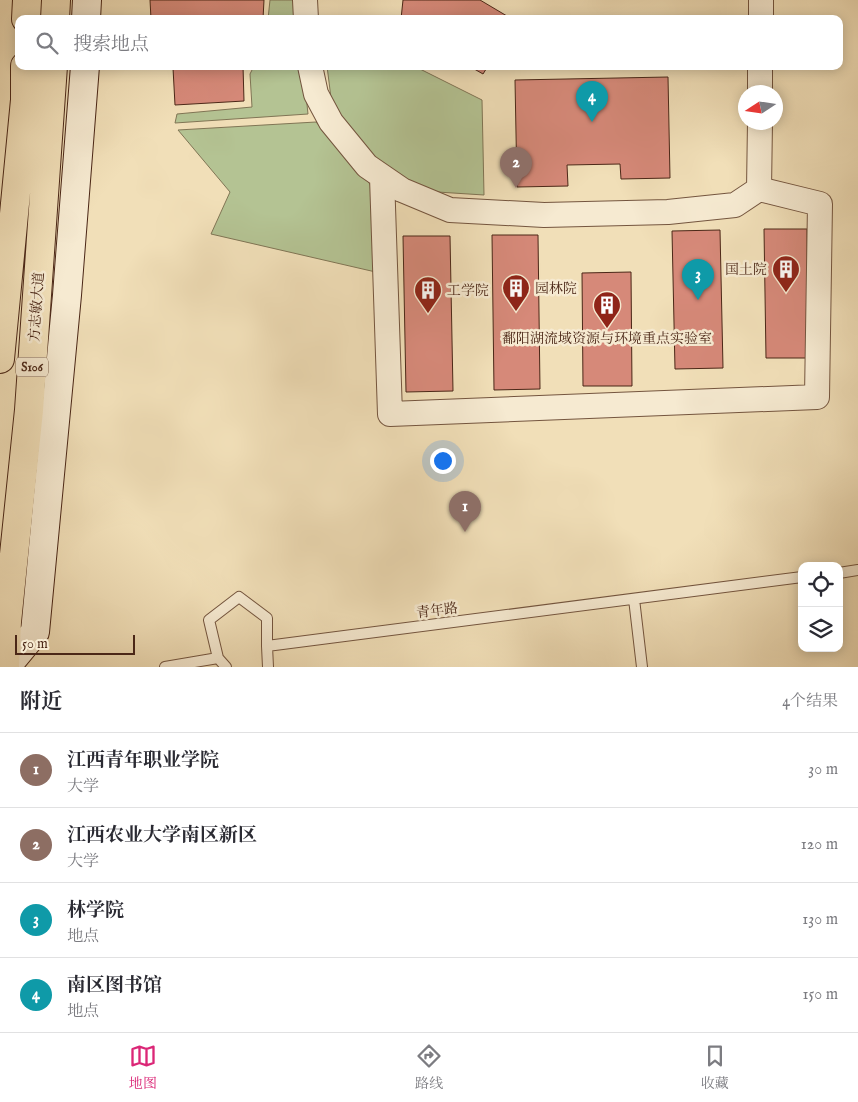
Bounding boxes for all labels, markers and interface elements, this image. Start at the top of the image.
search box [15,15,843,70]
icon: search [33,29,61,57]
text: 搜索地点 [73,33,149,57]
pin: 4 [576,81,608,122]
north arrow [738,85,783,130]
pin: 2 [500,147,532,188]
building icon: 国土院 [771,254,801,293]
pin: 3 [682,259,714,300]
place label: 国土院 [725,261,767,279]
street label: 方志敏大道 [26,272,48,343]
building icon: 园林院 [501,273,531,312]
building icon: 工学院 [413,275,443,314]
place label: 园林院 [535,280,577,298]
place label: 工学院 [447,282,489,300]
building icon: 鄱阳湖流域资源与环境重点实验室 [592,290,622,329]
place label: 鄱阳湖流域资源与环境重点实验室 [502,330,712,348]
road number: S106 [16,358,48,377]
your location [430,448,456,474]
pin: 1 [449,491,481,532]
map controls [798,562,843,652]
button: locate [798,562,843,607]
street label: 青年路 [415,600,459,622]
button: layers [798,607,843,652]
scale bar [15,632,135,655]
text: 50 m [22,635,48,653]
text: 附近 [20,689,62,716]
text: 4个结果 [782,692,838,712]
text: 江西青年职业学院 [67,749,219,773]
text: 1 [33,760,39,780]
text: 30 m [808,760,838,780]
text: 大学 [67,777,99,797]
text: 江西农业大学南区新区 [67,824,257,848]
text: 2 [32,835,40,855]
text: 120 m [801,835,838,855]
text: 大学 [67,852,99,872]
text: 林学院 [67,899,124,923]
text: 3 [33,910,39,930]
text: 130 m [802,910,838,930]
text: 地点 [67,927,99,947]
text: 南区图书馆 [67,974,162,998]
text: 4 [32,985,40,1005]
text: 150 m [803,985,838,1005]
text: 地点 [67,1002,99,1022]
tab: 地图 [129,1042,157,1093]
tab: 路线 [415,1042,443,1093]
tab: 收藏 [701,1042,729,1093]

